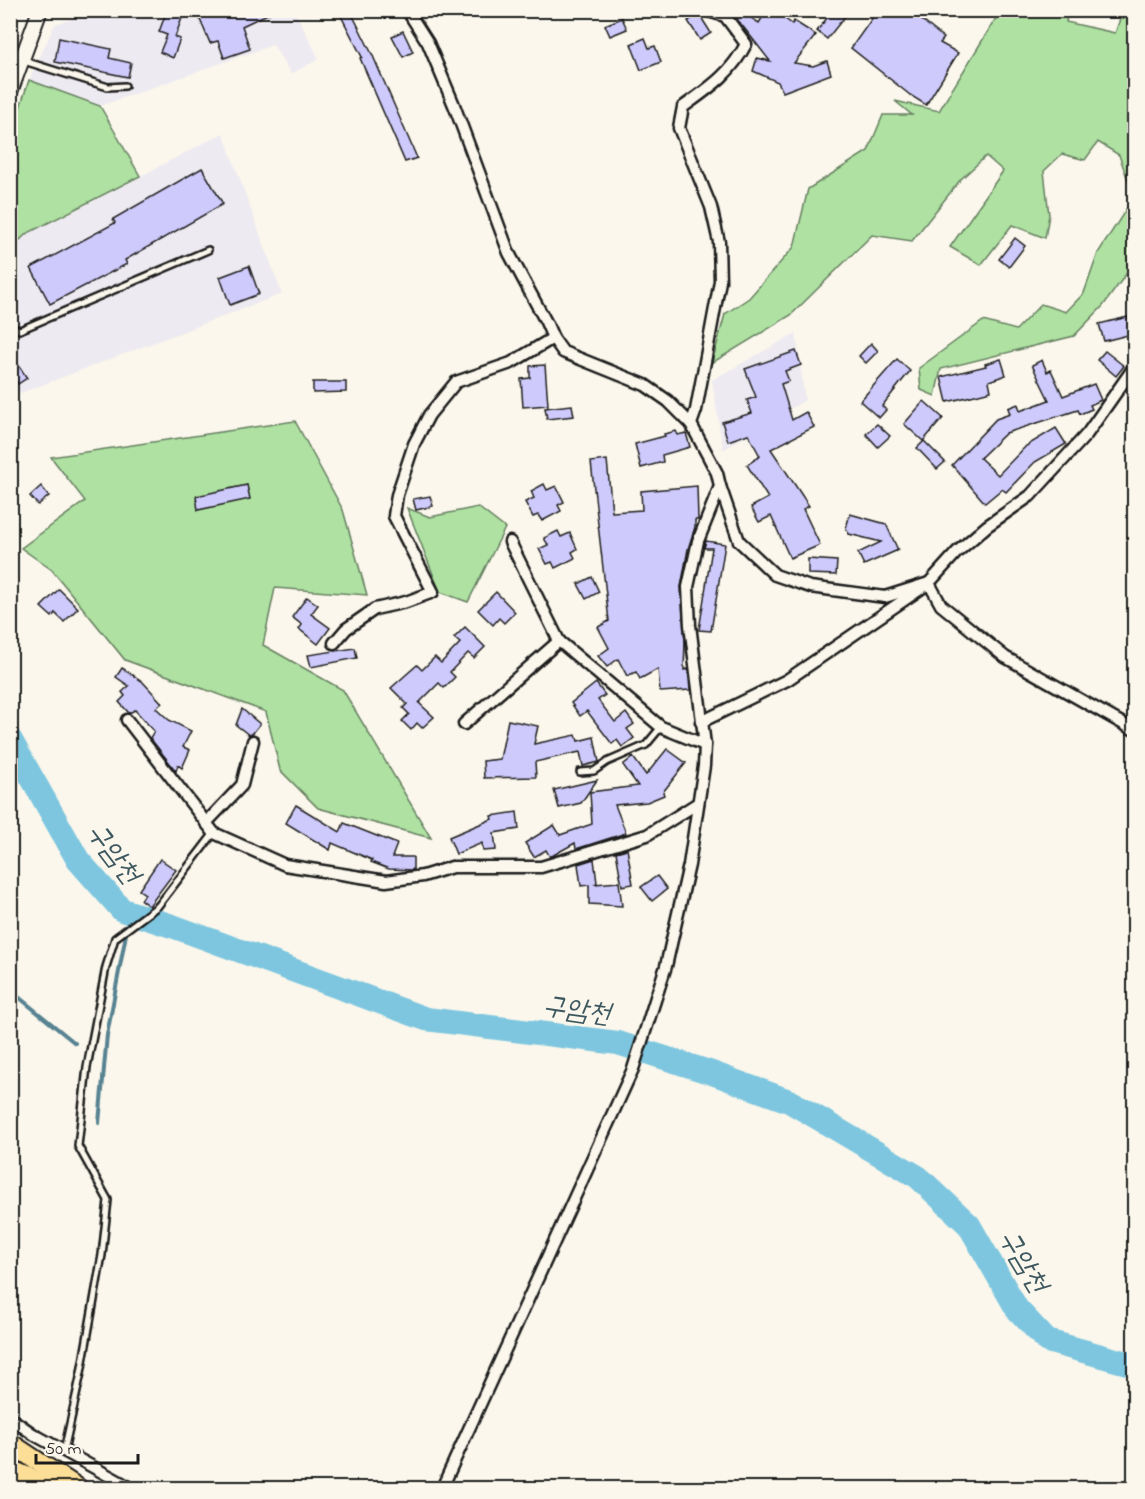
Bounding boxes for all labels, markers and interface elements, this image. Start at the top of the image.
water label: 구암천 [75,815,150,895]
water label: 구암천 [540,986,615,1037]
water label: 구암천 [987,1222,1058,1303]
scale bar [36,1427,138,1465]
text: 50 m [45,1437,82,1463]

